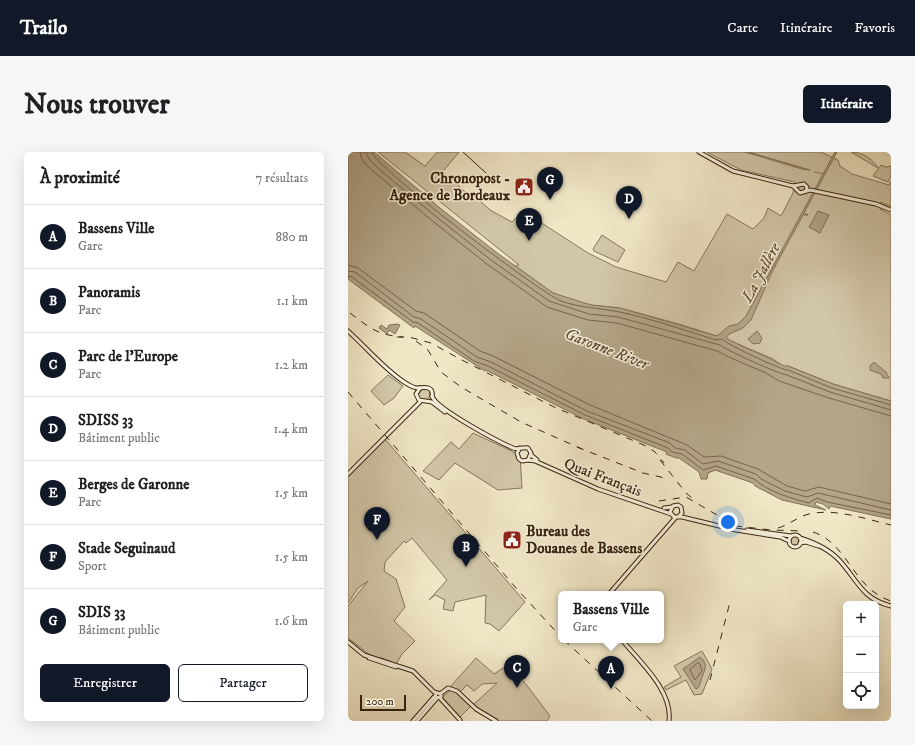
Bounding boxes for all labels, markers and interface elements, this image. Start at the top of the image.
text: Trailo [20,17,67,40]
text: Carte [727,19,758,37]
text: Itinéraire [780,19,833,37]
text: Favoris [855,19,895,37]
button: Itinéraire [803,85,891,123]
text: Nous trouver [24,87,170,122]
text: À proximité [40,167,120,189]
pin: G [537,167,563,200]
place label: Chronopost - Agence de Bordeaux [388,169,511,205]
text: 7 résultats [255,170,308,186]
public building icon: Chronopost - Agence de Bordeaux [513,176,535,198]
pin: D [616,186,642,219]
pin: E [516,208,542,241]
text: Bassens Ville [78,219,155,238]
text: A [49,229,57,245]
text: 880 m [275,229,308,245]
text: Gare [78,238,103,254]
water label: La Jallère [737,239,785,306]
text: Panoramis [78,283,140,302]
text: B [49,293,57,309]
text: 1.1 km [276,293,308,309]
text: Parc [78,302,101,318]
water label: Garonne River [562,324,653,375]
text: Parc de l'Europe [78,347,178,366]
text: C [49,357,57,373]
text: 1.2 km [275,357,308,373]
text: Parc [78,366,101,382]
text: SDISS 33 [78,411,133,430]
text: D [48,421,58,437]
text: 1.4 km [274,421,308,437]
text: Bâtiment public [78,430,160,446]
street label: Quai Français [561,454,644,501]
text: Berges de Garonne [78,475,190,494]
text: E [48,485,58,501]
text: 1.5 km [275,485,308,501]
text: Parc [78,494,101,510]
pin: F [364,507,390,540]
your location [718,512,738,532]
place label: Bureau des Douanes de Bassens [526,522,642,558]
public building icon: Bureau des Douanes de Bassens [501,529,523,551]
pin: B [453,534,479,567]
text: Stade Seguinaud [78,539,175,558]
text: F [49,549,57,565]
text: 1.5 km [275,549,308,565]
text: Sport [78,558,107,574]
popup [558,591,664,643]
text: Bassens Ville [573,600,649,619]
map controls [843,601,879,709]
button: + [843,601,879,637]
text: SDIS 33 [78,603,125,622]
text: G [48,613,58,629]
text: 1.6 km [274,613,308,629]
text: Gare [573,619,598,635]
text: Bâtiment public [78,622,160,638]
button: − [843,637,879,673]
pin: C [504,655,530,688]
pin: A [598,656,624,689]
button: Enregistrer [40,664,170,702]
button: Partager [178,664,308,702]
button: locate [843,673,879,709]
scale bar [360,693,406,712]
text: 200 m [366,695,394,709]

